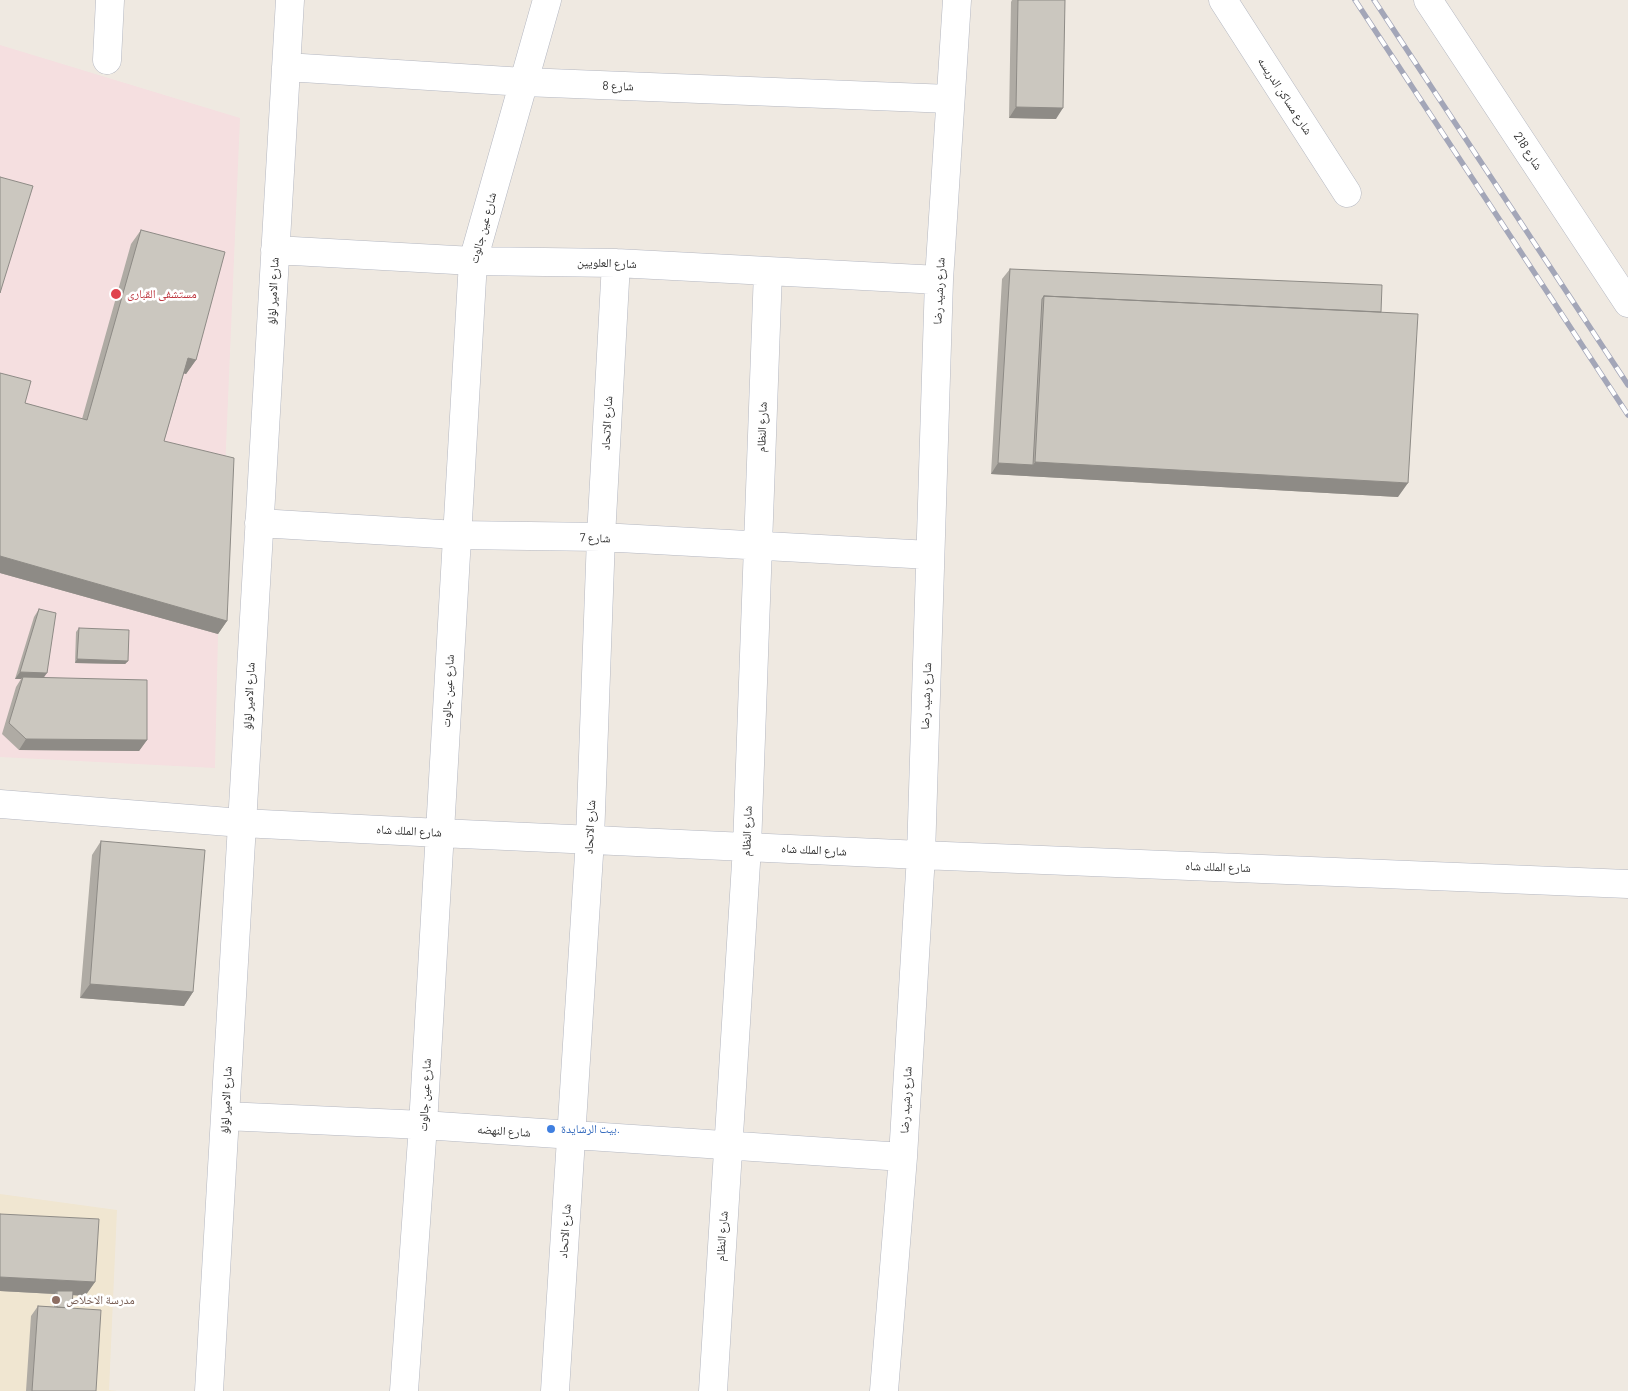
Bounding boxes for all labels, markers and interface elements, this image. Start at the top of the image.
street label: شارع مساكن الدريسه [1255,55,1315,137]
street label: شارع 8 [602,78,634,94]
street label: شارع 218 [1511,129,1545,173]
street label: شارع عين جالوت [467,191,499,265]
street label: شارع العلويين [577,255,637,271]
street label: شارع الامير لؤلؤ [264,257,282,325]
street label: شارع رشيد رضا [930,257,948,325]
marker: مستشفى القبارى [109,287,123,301]
place label: مستشفى القبارى [127,287,197,301]
street label: شارع الاتحاد [598,395,616,451]
street label: شارع النظام [754,401,770,453]
street label: شارع 7 [579,530,611,546]
street label: شارع عين جالوت [439,654,457,728]
street label: شارع الامير لؤلؤ [240,662,258,730]
street label: شارع رشيد رضا [918,662,934,730]
street label: شارع الاتحاد [581,799,599,855]
street label: شارع النظام [739,805,755,857]
street label: شارع الملك شاه [376,822,442,840]
street label: شارع الملك شاه [781,841,847,859]
street label: شارع الملك شاه [1185,859,1251,875]
street label: شارع عين جالوت [416,1058,434,1132]
street label: شارع الامير لؤلؤ [217,1066,235,1134]
street label: شارع رشيد رضا [897,1066,915,1134]
street label: شارع النهضه [477,1122,531,1140]
place label: بيت الرشايدة. [561,1122,620,1136]
marker: بيت الرشايدة. [545,1123,557,1135]
street label: شارع الاتحاد [556,1203,574,1259]
street label: شارع النظام [713,1210,731,1262]
place label: مدرسة الاخلاص [66,1293,135,1307]
marker: مدرسة الاخلاص [50,1294,62,1306]

